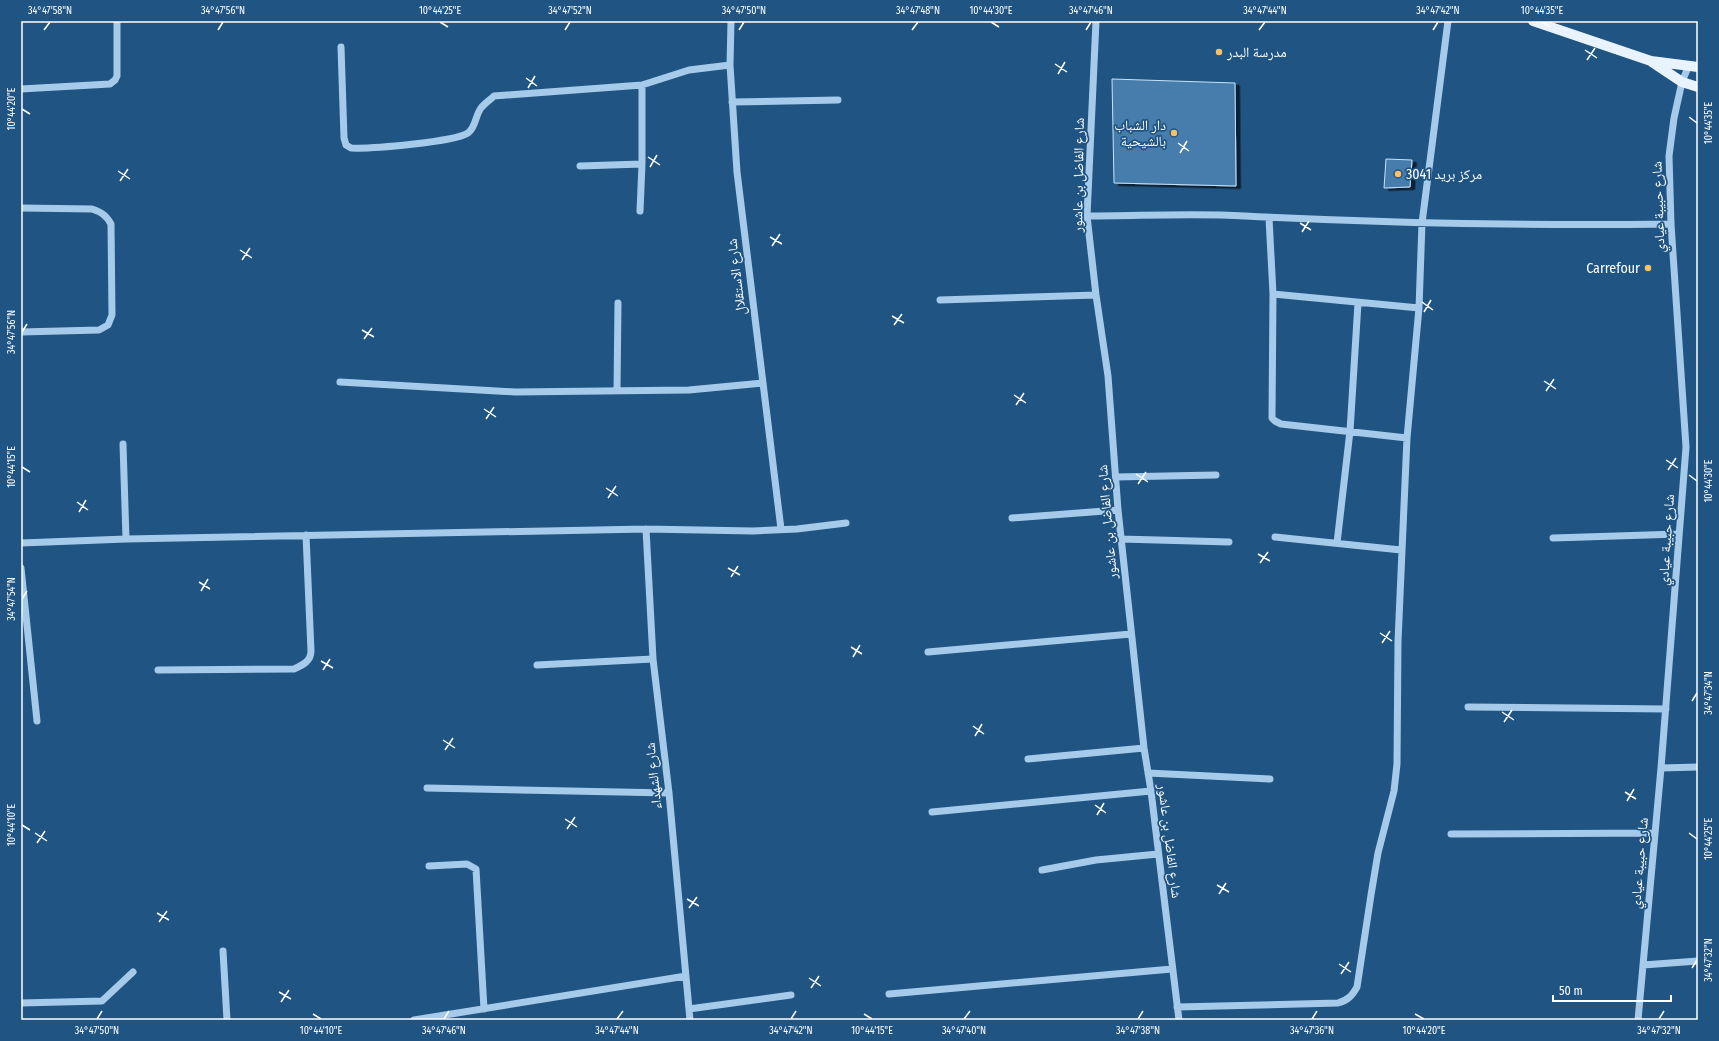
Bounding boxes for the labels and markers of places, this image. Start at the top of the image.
place label: مدرسة البدر [1226,44,1287,61]
marker: مدرسة البدر [1214,47,1224,57]
place label: دار الشباب بالشيحية [1114,117,1166,150]
marker: دار الشباب بالشيحية [1169,128,1179,138]
place label: مركز بريد 3041 [1406,166,1482,183]
marker: مركز بريد 3041 [1393,169,1403,179]
place label: Carrefour [1586,260,1640,277]
marker: Carrefour [1643,263,1653,273]

